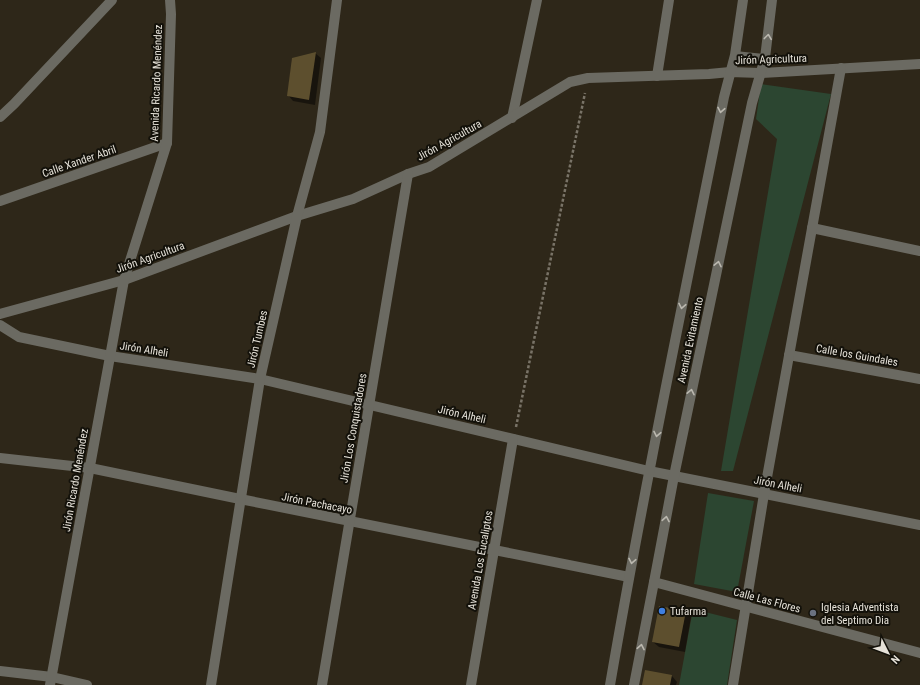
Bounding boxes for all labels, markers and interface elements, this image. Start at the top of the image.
street label: Avenida Ricardo Menéndez [148,24,165,142]
one-way arrow [763,34,772,40]
street label: Jirón Agricultura [735,52,807,67]
one-way arrow [718,107,726,113]
street label: Jirón Agricultura [415,117,484,164]
street label: Calle Xander Abril [40,143,118,180]
street label: Jirón Agricultura [114,239,186,276]
one-way arrow [714,261,722,268]
street label: Avenida Evitamiento [675,295,706,385]
one-way arrow [679,303,687,309]
street label: Jirón Tumbes [245,309,270,369]
street label: Jirón Alheli [119,339,169,360]
street label: Calle los Guindales [815,342,899,369]
street label: Jirón Los Conquistadores [337,372,370,484]
one-way arrow [687,389,695,395]
street label: Jirón Alheli [437,403,487,426]
street label: Jirón Ricardo Menéndez [60,427,91,533]
one-way arrow [653,431,661,437]
street label: Jirón Alheli [753,473,803,496]
street label: Jirón Pachacayo [280,490,354,517]
street label: Avenida Los Eucaliptos [465,509,496,611]
one-way arrow [661,516,670,522]
one-way arrow [628,558,636,564]
street label: Calle Las Flores [732,585,802,616]
place label: Iglesia Adventista del Septimo Dia [821,601,898,627]
place label: Tufarma [670,605,706,618]
marker: Tufarma [657,606,667,616]
marker: Iglesia Adventista del Septimo Dia [808,608,818,618]
north arrow [868,633,908,673]
one-way arrow [637,644,645,650]
text: N [888,652,902,666]

